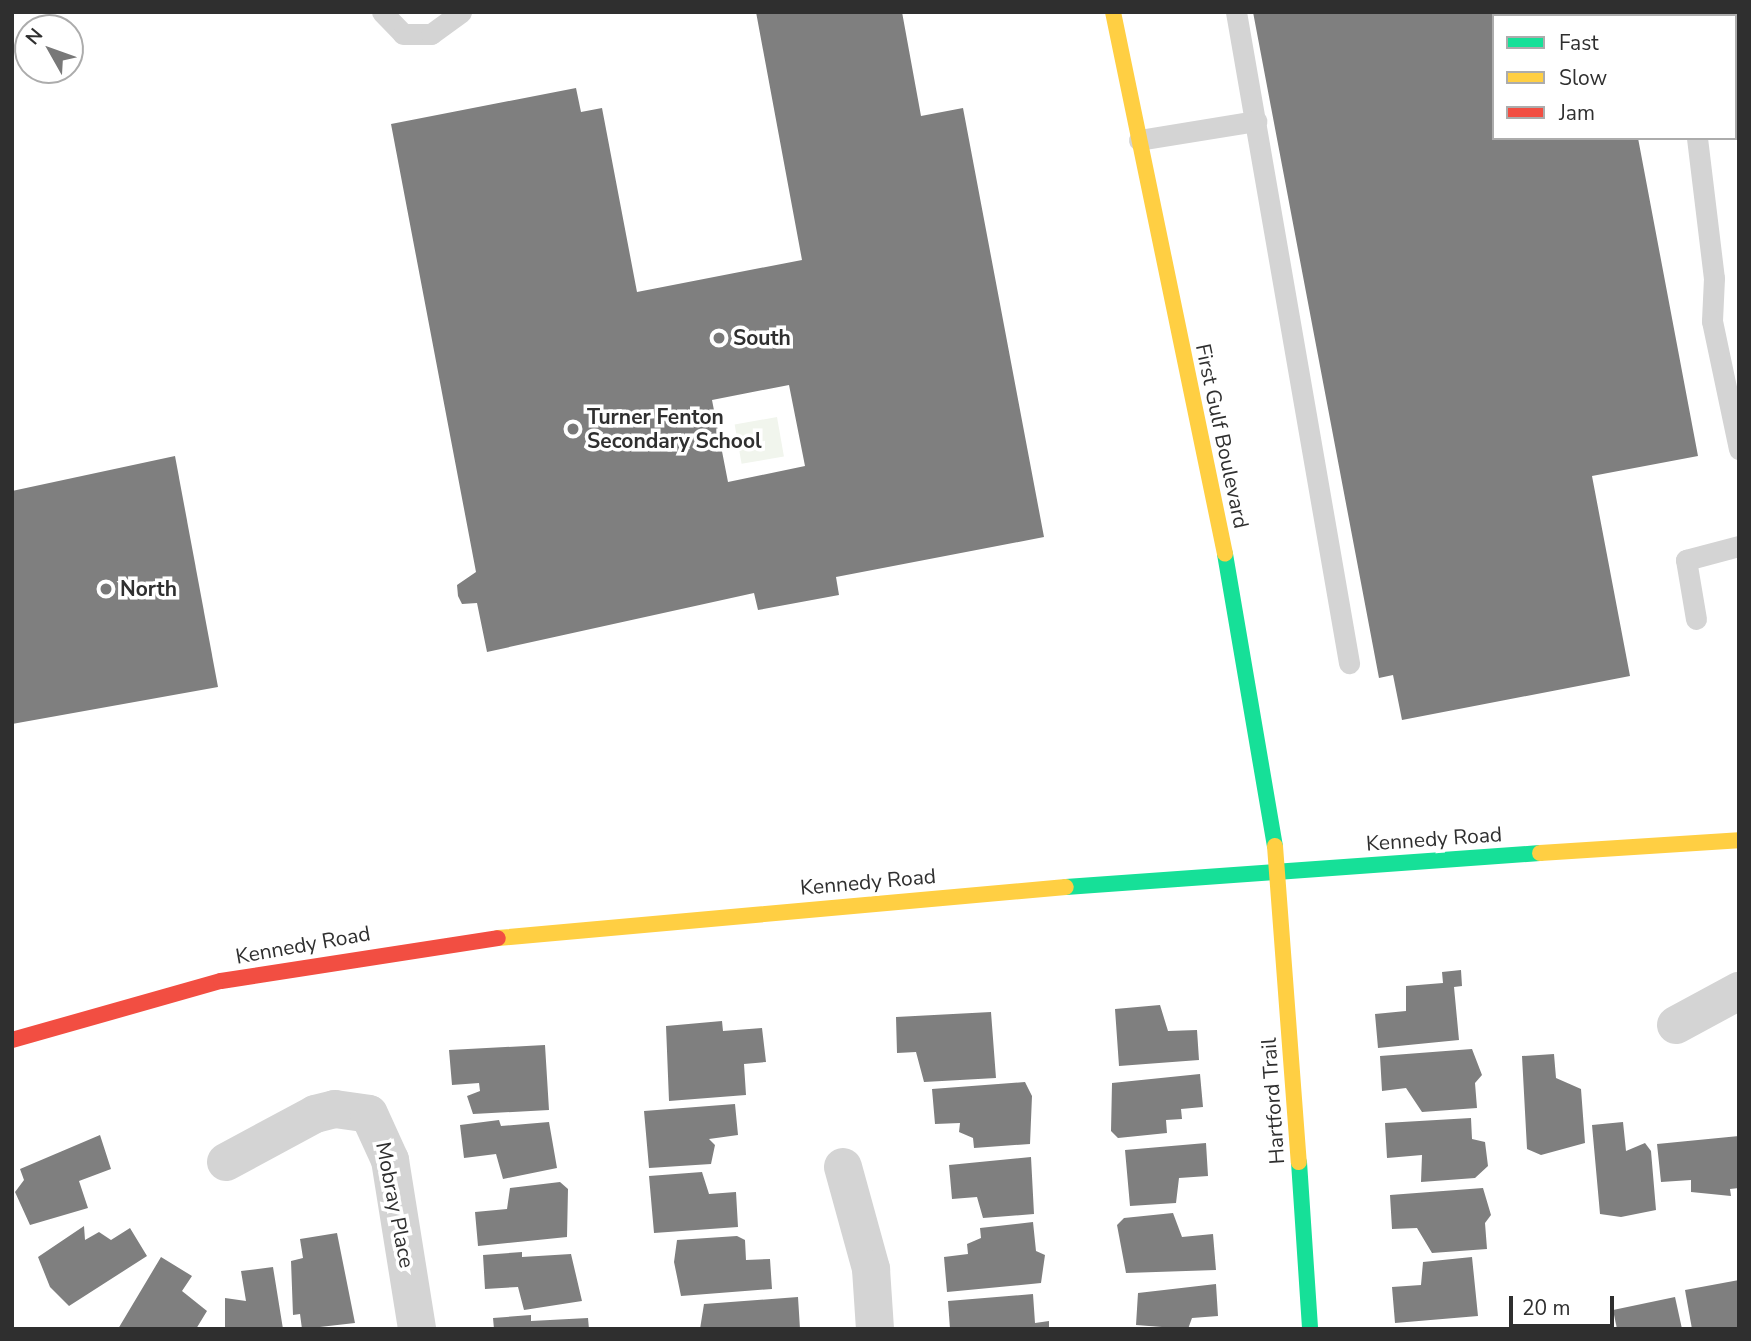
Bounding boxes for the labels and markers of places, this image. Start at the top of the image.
place label: South [733,325,791,351]
marker: South [711,330,727,346]
place label: Turner Fenton Secondary School [587,404,762,454]
marker: Turner Fenton Secondary School [565,421,581,437]
place label: North [120,576,177,602]
marker: North [98,581,114,597]

